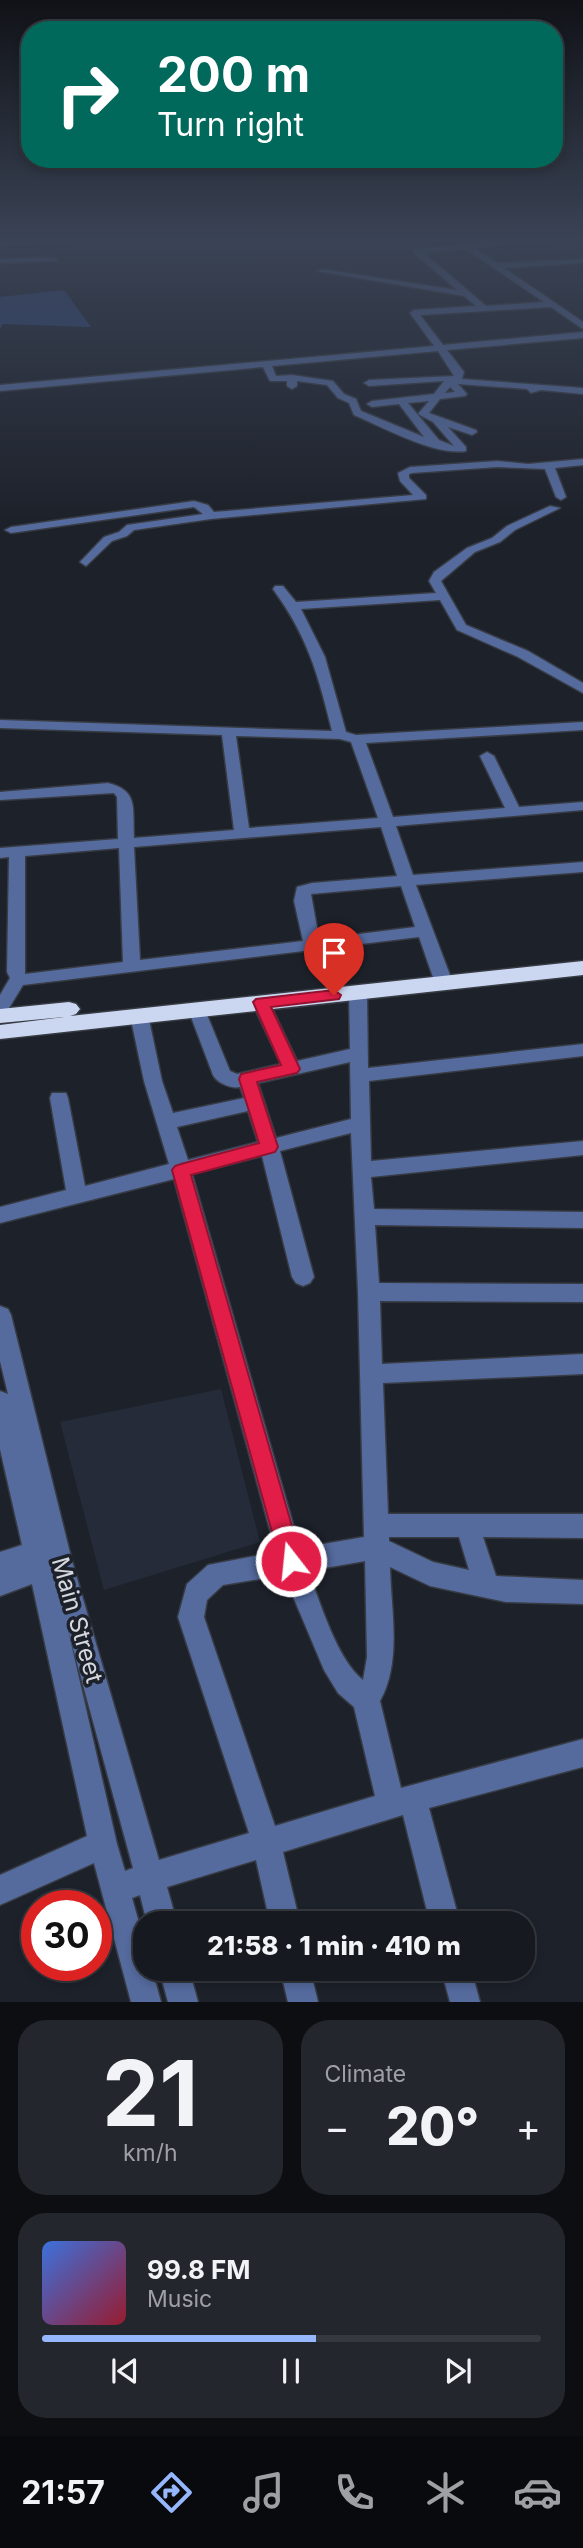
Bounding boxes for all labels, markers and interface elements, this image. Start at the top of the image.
text: 200 m [157,45,310,104]
icon: right [42,49,133,140]
text: Turn right [157,105,304,144]
pin [304,923,364,995]
icon: arrive [315,934,353,972]
position arrow [254,1524,328,1598]
street label: Main Street [46,1554,109,1686]
speed limit sign: 30 [21,1890,112,1981]
text: 21:58 · 1 min · 410 m [207,1930,461,1961]
text: 21 [102,2038,199,2148]
text: Climate [325,2060,406,2088]
text: 20° [386,2095,479,2158]
text: − [325,2104,350,2150]
text: + [516,2104,541,2150]
text: km/h [123,2139,178,2167]
text: 99.8 FM [147,2254,251,2285]
text: Music [147,2285,212,2313]
icon: previous [106,2352,144,2390]
icon: pause [272,2352,310,2390]
icon: next [439,2352,477,2390]
icon: directions [147,2468,196,2517]
icon: music [239,2468,288,2517]
icon: phone [330,2468,379,2517]
icon: climate [421,2468,470,2517]
icon: car [513,2468,562,2517]
text: 21:57 [21,2473,105,2512]

